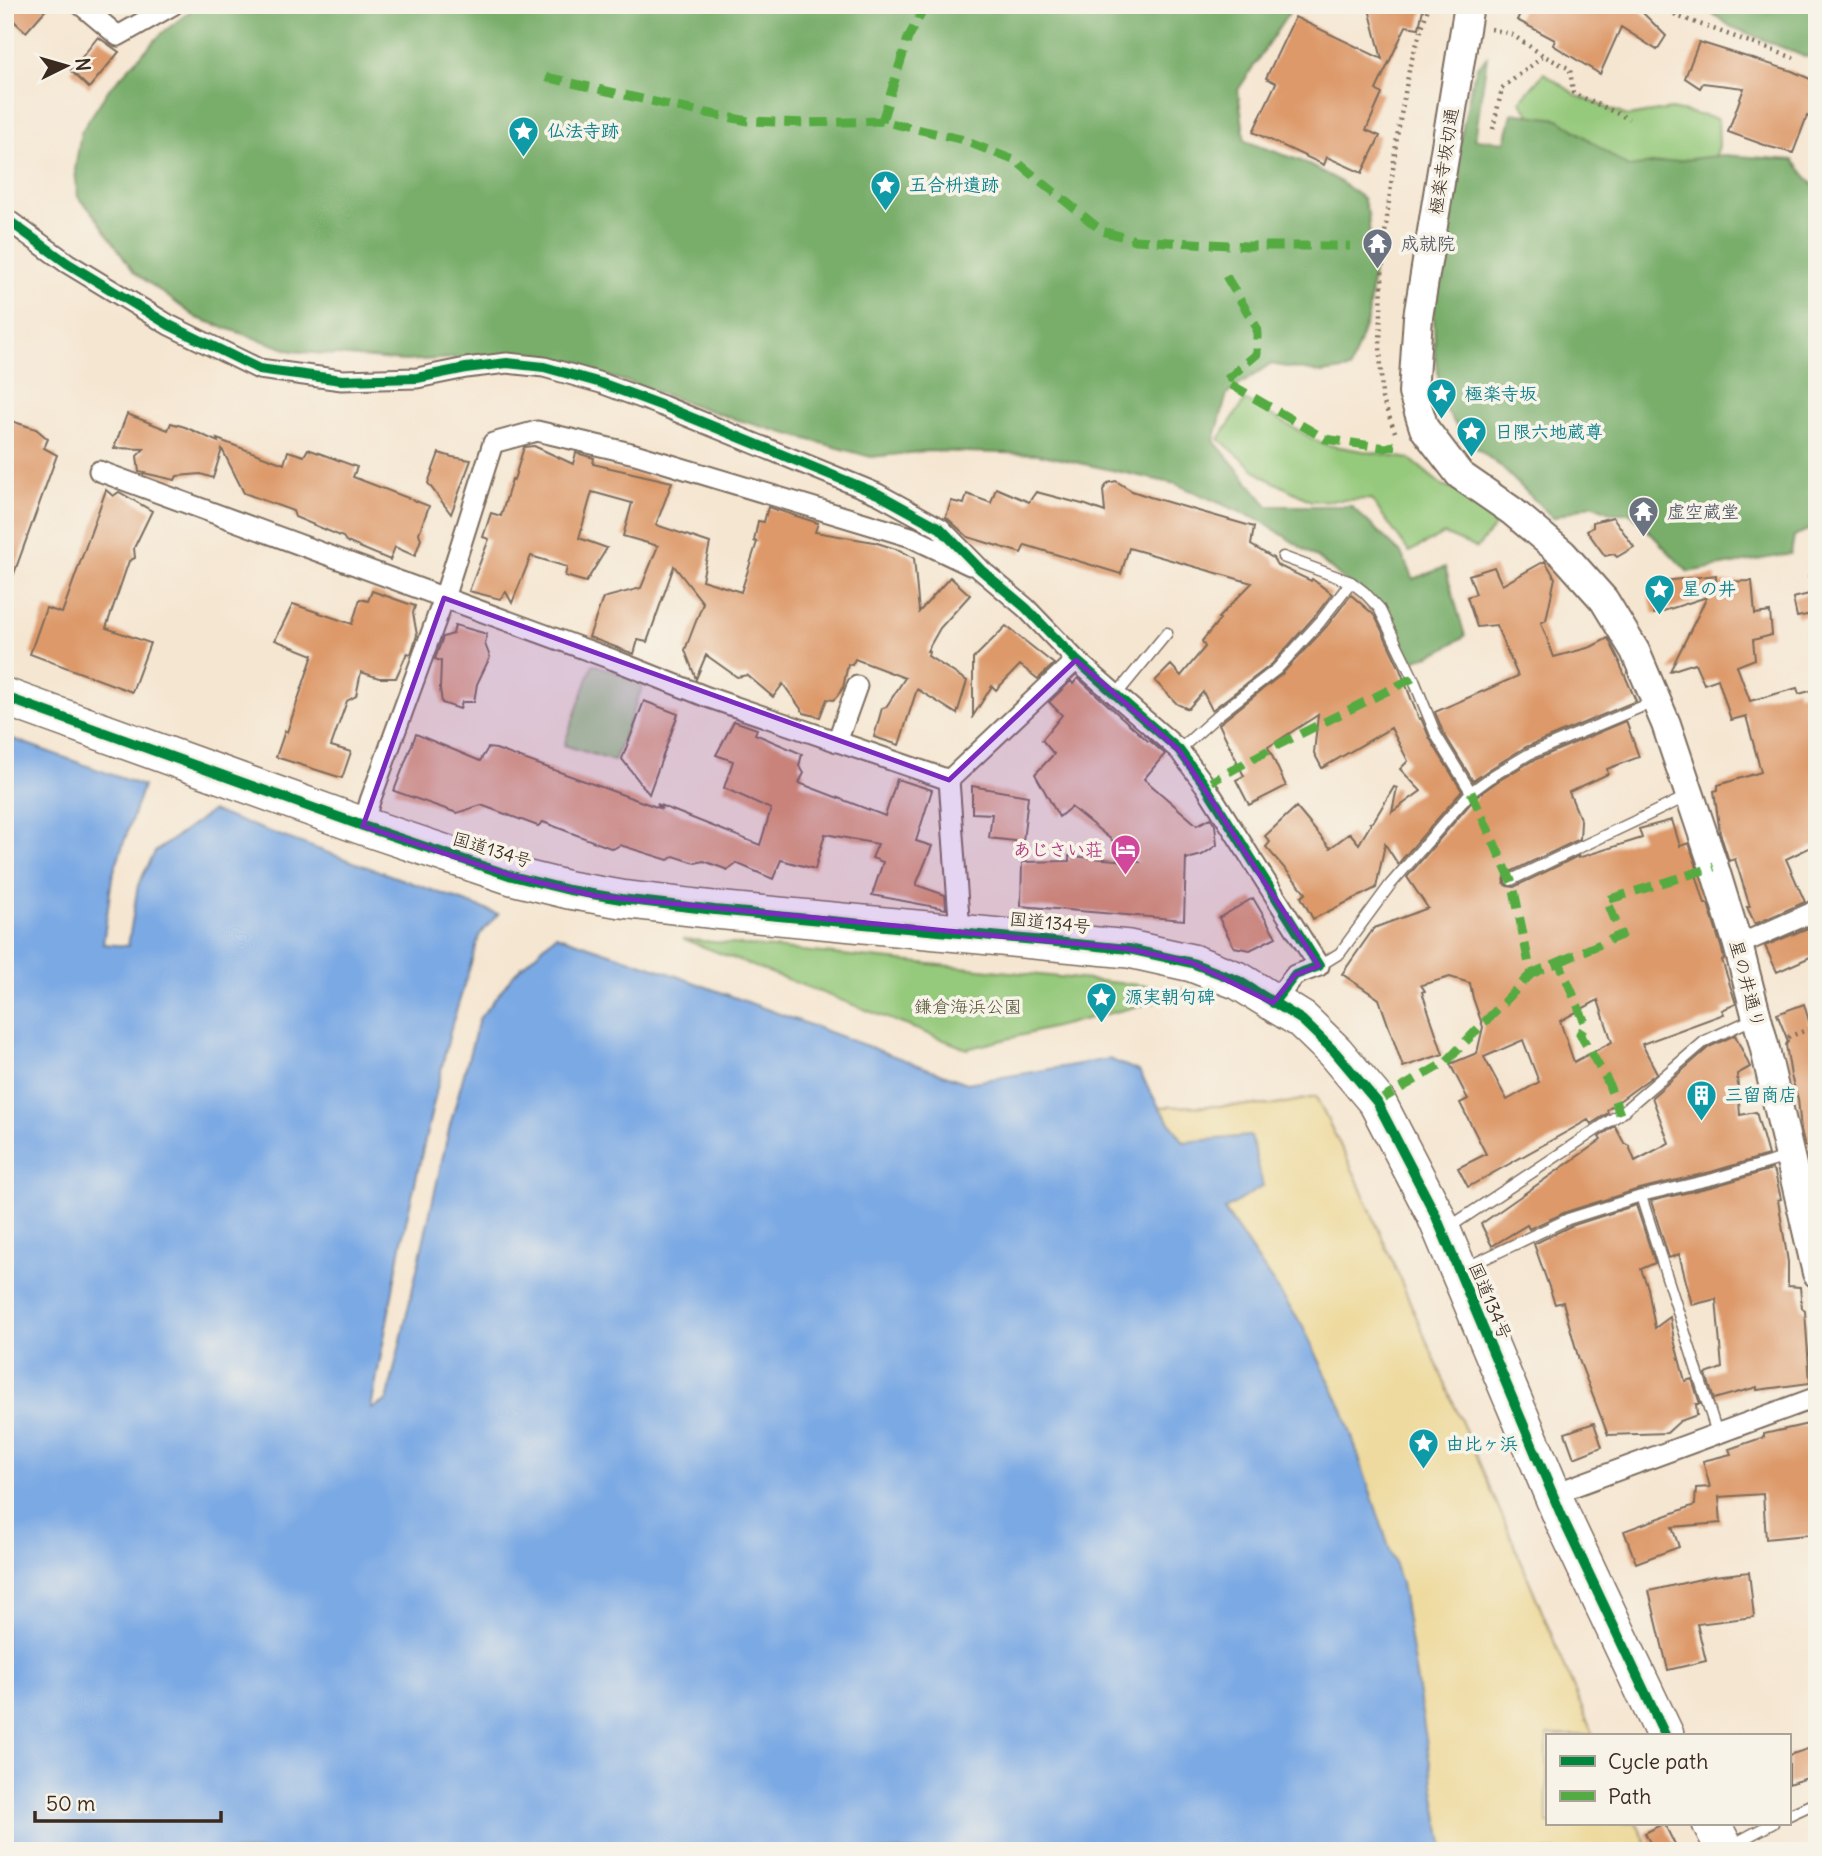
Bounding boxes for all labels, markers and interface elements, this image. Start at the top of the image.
north arrow [32,32,102,102]
text: N [70,57,95,72]
street label: 極楽寺坂切通 [1424,106,1463,216]
place icon: 仏法寺跡 [507,114,541,158]
place label: 仏法寺跡 [547,119,619,142]
place icon: 五合枡遺跡 [869,168,903,212]
place label: 五合枡遺跡 [909,173,999,196]
temple icon: 成就院 [1361,227,1395,271]
place label: 成就院 [1401,232,1455,255]
place icon: 極楽寺坂 [1425,377,1459,421]
place label: 極楽寺坂 [1465,382,1537,405]
place icon: 日限六地蔵尊 [1455,415,1489,459]
place label: 日限六地蔵尊 [1495,420,1603,443]
temple icon: 虚空蔵堂 [1627,495,1661,539]
place label: 虚空蔵堂 [1667,500,1739,523]
place icon: 星の井 [1642,572,1676,616]
place label: 星の井 [1682,577,1736,600]
street label: 国道134号 [450,827,535,872]
hotel icon: あじさい荘 [1109,833,1143,877]
place label: あじさい荘 [1013,838,1103,861]
street label: 国道134号 [1008,907,1092,938]
street label: 星の井通り [1725,937,1770,1030]
place icon: 源実朝句碑 [1085,980,1119,1024]
place label: 源実朝句碑 [1125,985,1215,1008]
park label: 鎌倉海浜公園 [914,995,1022,1018]
building icon: 三留商店 [1685,1078,1719,1122]
place label: 三留商店 [1725,1083,1797,1106]
street label: 国道134号 [1464,1259,1517,1343]
place icon: 由比ヶ浜 [1406,1427,1440,1471]
place label: 由比ヶ浜 [1446,1432,1518,1455]
legend [1546,1734,1790,1825]
text: Cycle path [1608,1748,1708,1775]
scale bar [35,1779,220,1823]
text: Path [1608,1783,1651,1810]
text: 50 m [46,1790,95,1817]

